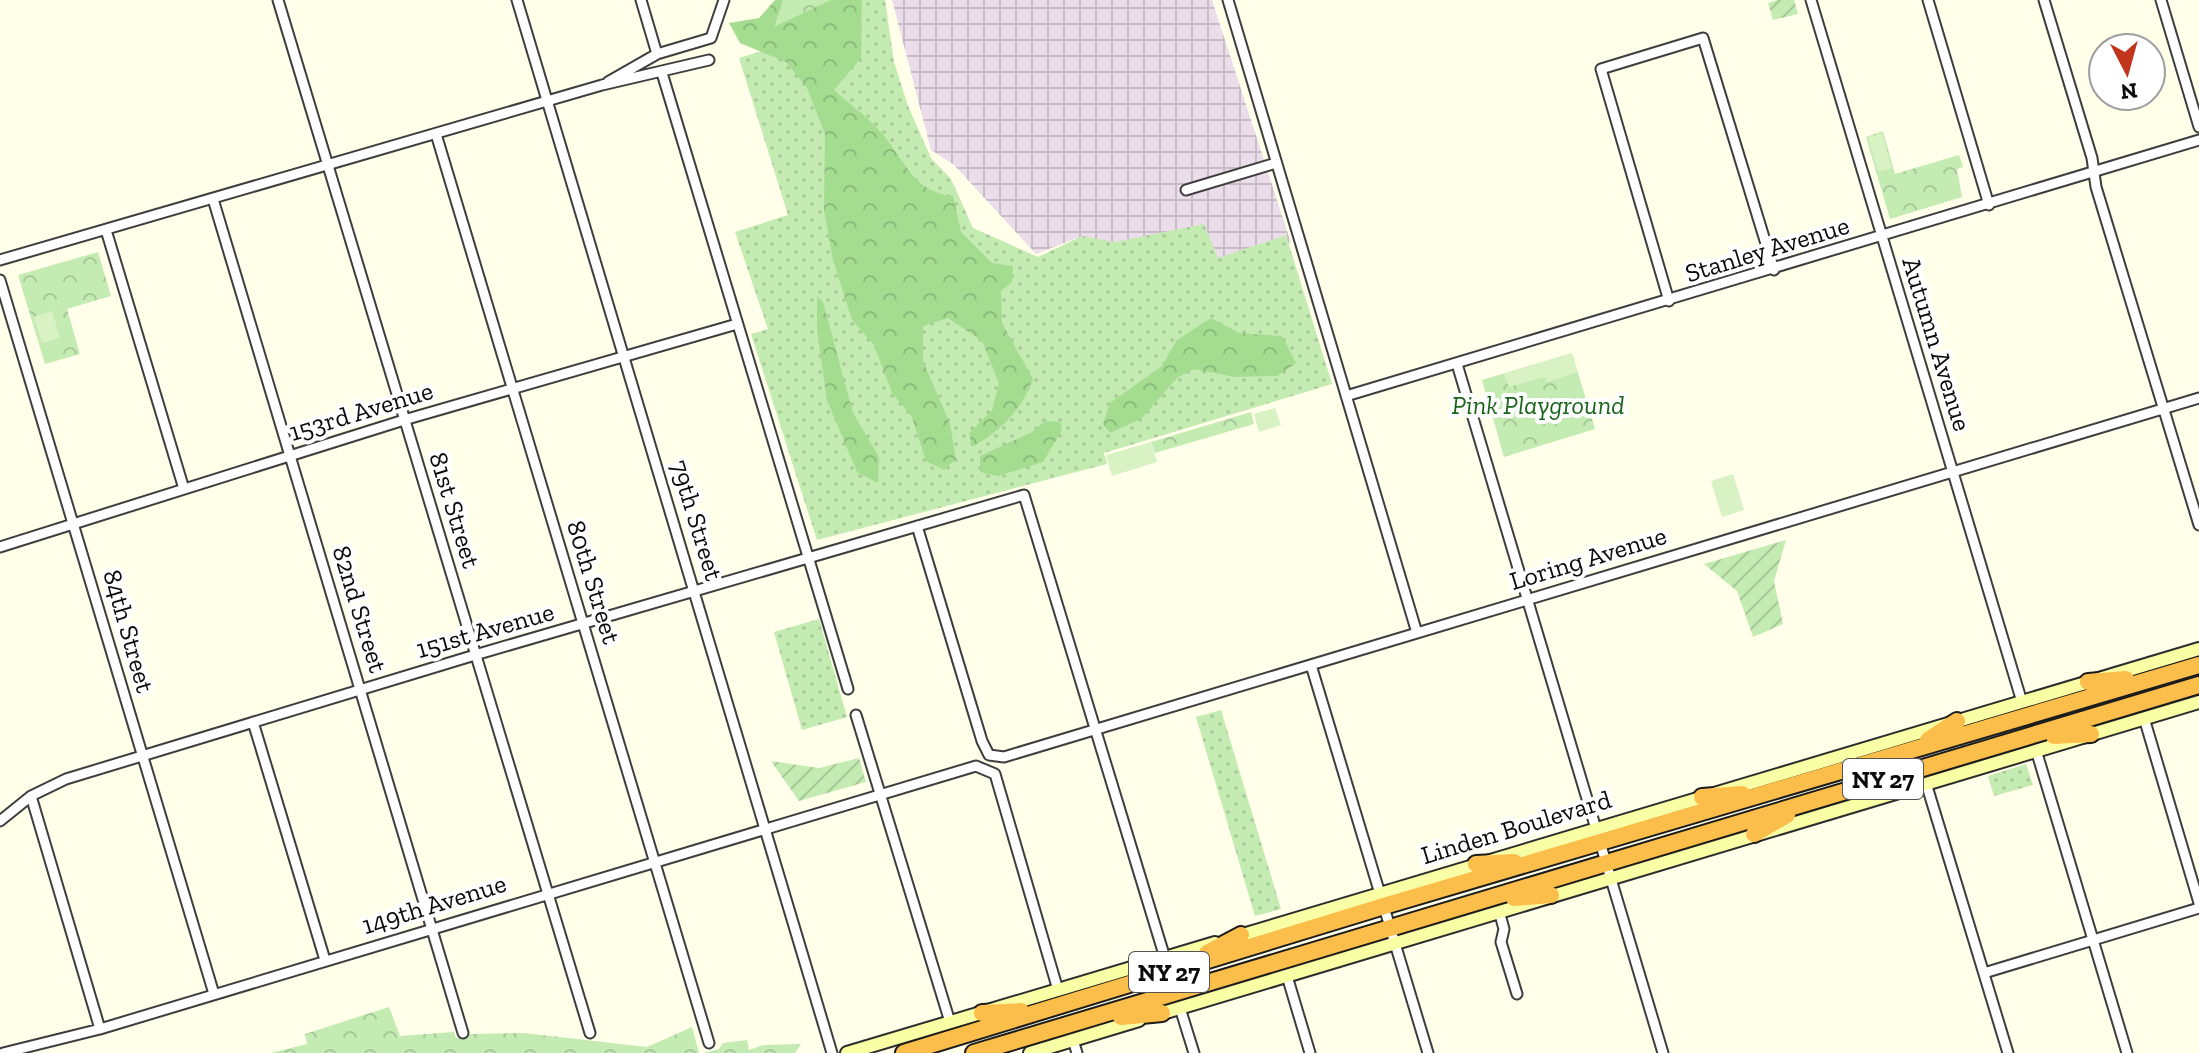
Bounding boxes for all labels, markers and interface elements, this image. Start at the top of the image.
north arrow [2087,32,2167,112]
text: N [2119,77,2139,106]
street label: Stanley Avenue [1681,209,1853,289]
street label: Autumn Avenue [1895,253,1979,435]
street label: 153rd Avenue [285,374,437,448]
park label: Pink Playground [1451,389,1625,421]
street label: 81st Street [422,448,488,572]
street label: 79th Street [664,456,731,584]
street label: 80th Street [560,516,628,648]
street label: Loring Avenue [1506,519,1670,597]
street label: 82nd Street [326,542,395,677]
street label: 84th Street [96,566,162,696]
street label: 151st Avenue [412,595,558,665]
road number: NY 27 [1843,759,1923,799]
street label: Linden Boulevard [1417,783,1615,871]
street label: 149th Avenue [358,867,510,941]
road number: NY 27 [1129,952,1209,992]

